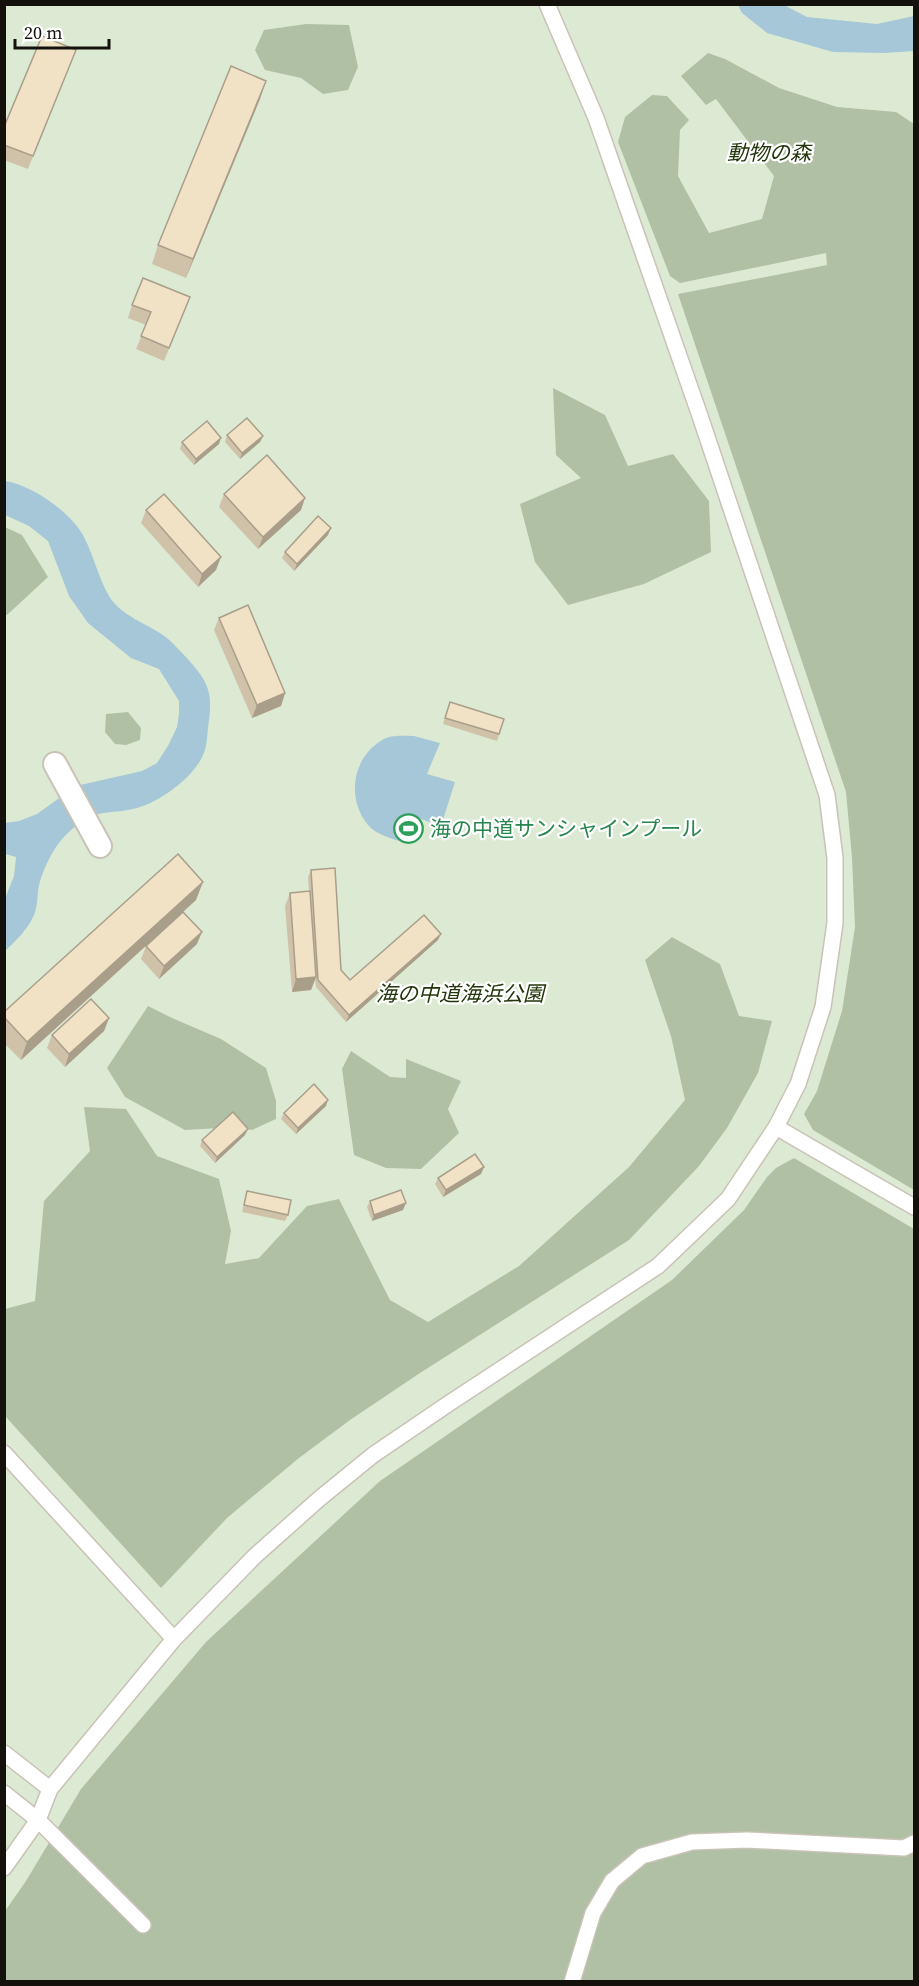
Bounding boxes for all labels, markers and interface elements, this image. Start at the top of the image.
scale bar [15,12,110,50]
text: 20 m [24,20,62,45]
park label: 動物の森 [727,138,813,167]
sports icon: 海の中道サンシャインプール [393,812,425,844]
place label: 海の中道サンシャインプール [430,814,702,843]
park label: 海の中道海浜公園 [376,979,547,1008]

